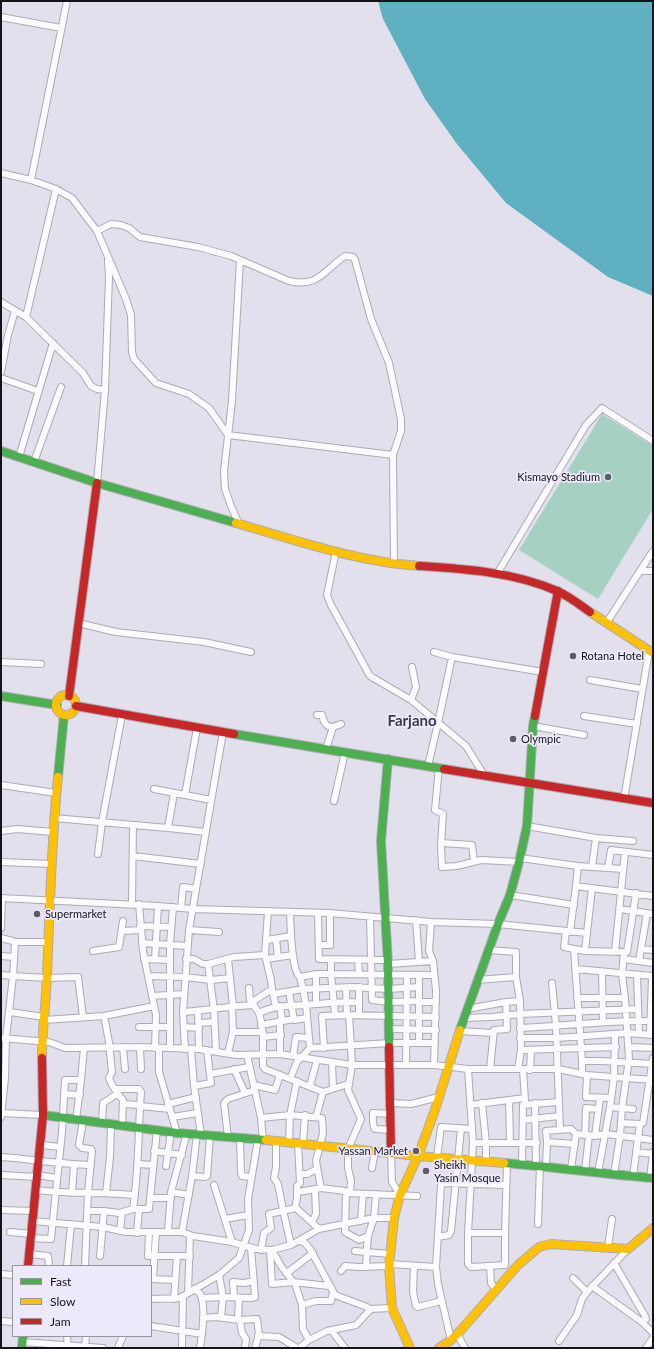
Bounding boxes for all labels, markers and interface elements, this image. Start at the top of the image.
place label: Kismayo Stadium [517,470,600,484]
marker: Kismayo Stadium [603,472,613,482]
place label: Rotana Hotel [581,649,644,663]
marker: Rotana Hotel [568,651,578,661]
district label: Farjano [387,712,437,730]
place label: Olympic [521,732,561,746]
marker: Olympic [508,734,518,744]
place label: Supermarket [45,907,106,921]
marker: Supermarket [32,909,42,919]
place label: Yassan Market [338,1144,408,1158]
marker: Yassan Market [411,1146,421,1156]
place label: Sheikh Yasin Mosque [434,1158,501,1184]
marker: Sheikh Yasin Mosque [421,1166,431,1176]
legend [12,1265,152,1337]
text: Fast [50,1274,71,1289]
text: Slow [50,1294,75,1309]
text: Jam [50,1314,71,1329]

